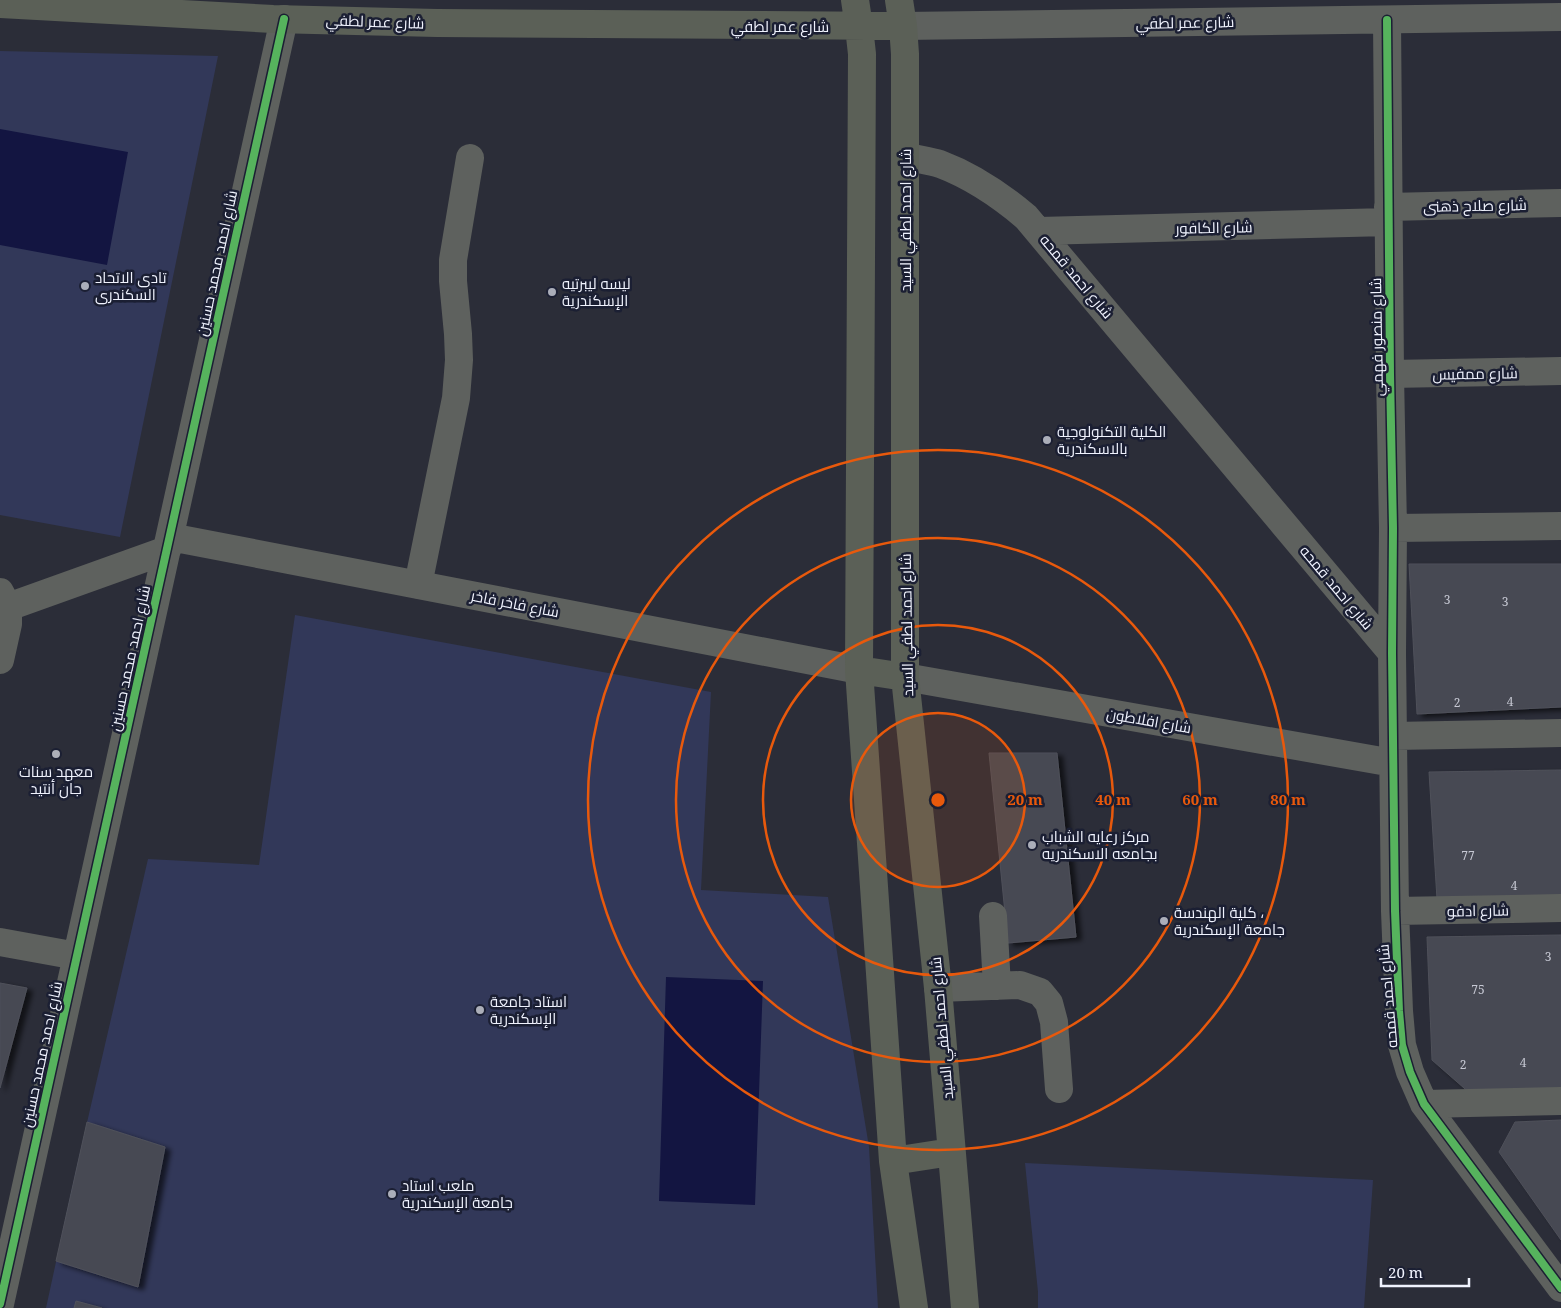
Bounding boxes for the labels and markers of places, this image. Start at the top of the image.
place label: تادى الاتحاد السكندرى [95,267,166,305]
place label: ليسه ليبرتيه الإسكندرية [562,273,631,310]
marker: تادى الاتحاد السكندرى [79,280,91,292]
marker: ليسه ليبرتيه الإسكندرية [546,286,558,298]
place label: الكلية التكنولوجية بالاسكندرية [1057,421,1166,458]
marker: الكلية التكنولوجية بالاسكندرية [1041,434,1053,446]
marker: معهد سنات جان أنتيد [50,748,62,760]
place label: معهد سنات جان أنتيد [19,761,93,799]
centre of rings [929,791,947,809]
place label: مركز رعايه الشباب بجامعه الاسكندريه [1042,826,1157,863]
marker: مركز رعايه الشباب بجامعه الاسكندريه [1026,839,1038,851]
place label: كلية الهندسة ، جامعة الإسكندرية [1174,902,1285,939]
marker: كلية الهندسة ، جامعة الإسكندرية [1158,915,1170,927]
place label: استاد جامعة الإسكندرية [490,991,567,1028]
marker: استاد جامعة الإسكندرية [474,1004,486,1016]
place label: ملعب استاد جامعة الإسكندرية [402,1175,513,1212]
marker: ملعب استاد جامعة الإسكندرية [386,1188,398,1200]

